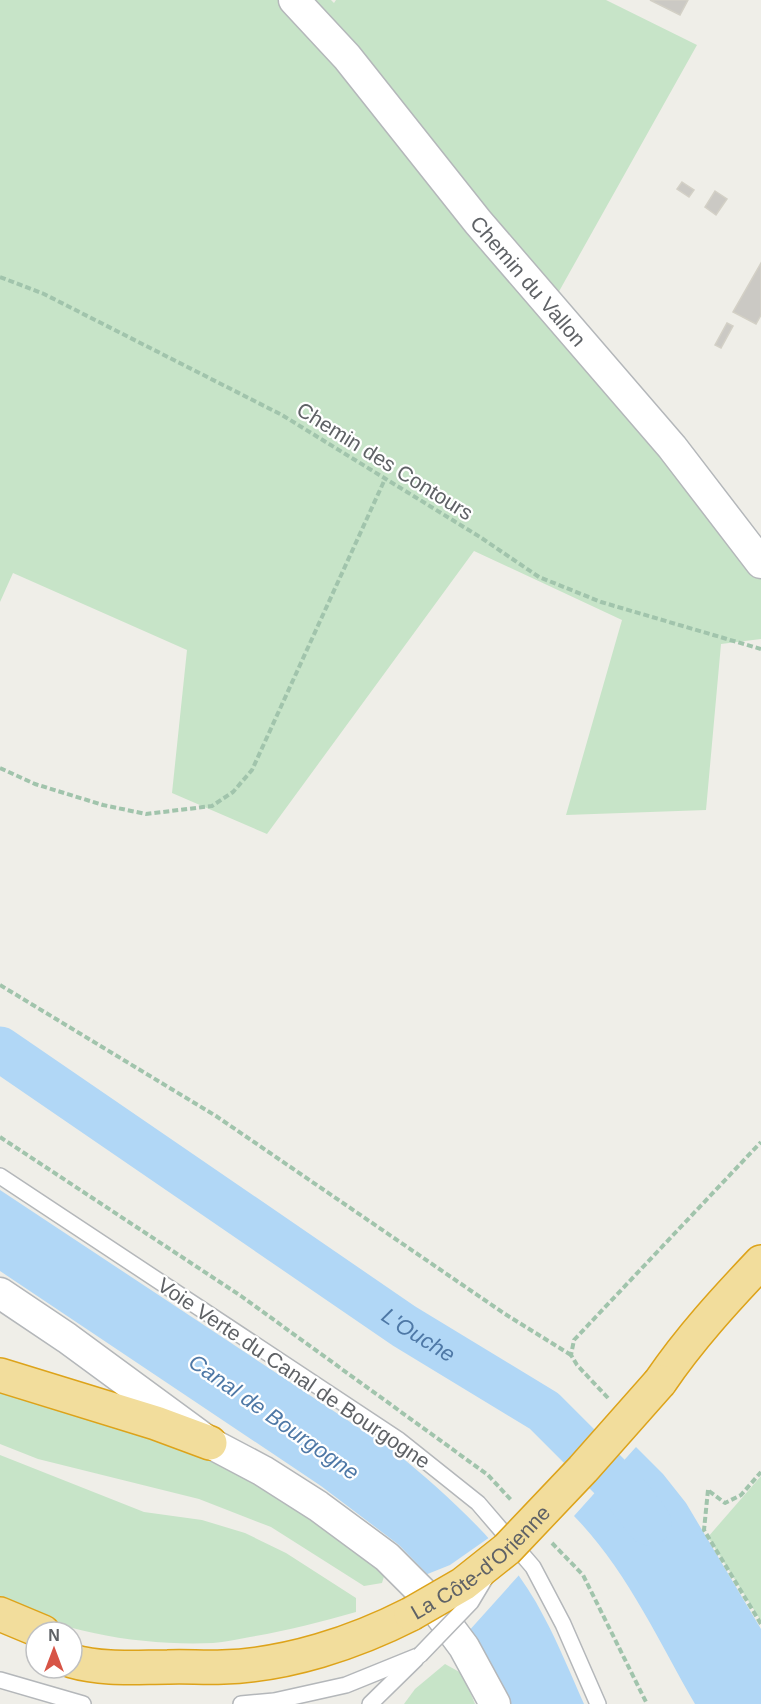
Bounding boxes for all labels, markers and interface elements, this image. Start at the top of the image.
street label: Chemin du Vallon [466,211,591,350]
street label: Chemin des Contours [293,397,477,525]
street label: Voie Verte du Canal de Bourgogne [153,1272,435,1474]
water label: L'Ouche [378,1302,460,1367]
water label: Canal de Bourgogne [184,1348,364,1486]
street label: La Côte-d'Orienne [407,1500,554,1623]
north arrow [24,1620,84,1680]
text: N [48,1627,60,1644]

